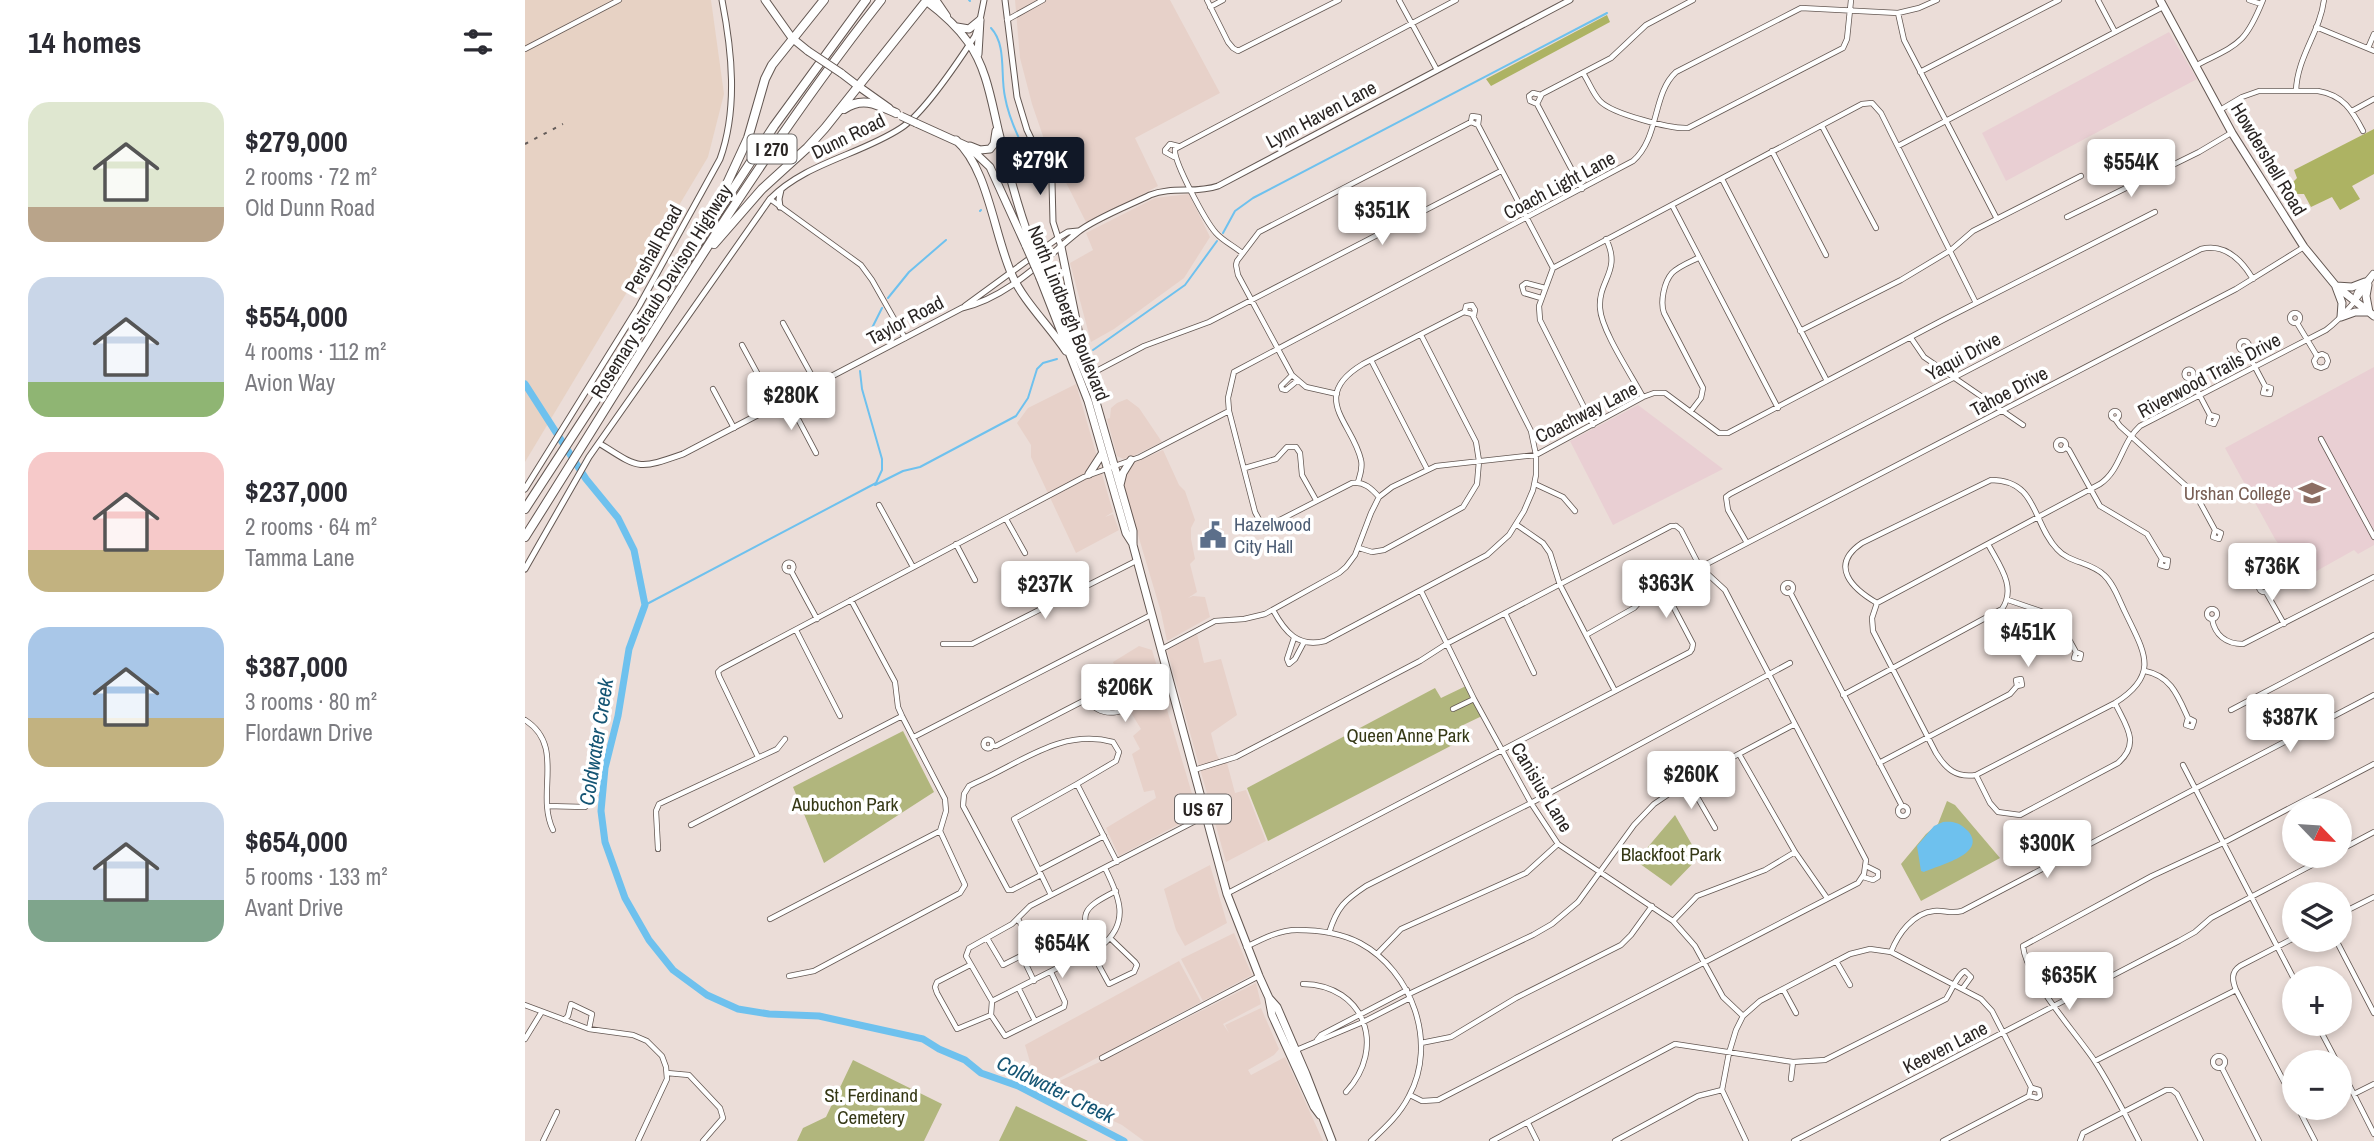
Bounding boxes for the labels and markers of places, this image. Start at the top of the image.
pin: $279K [991,138,1089,197]
pin: $554K [2082,140,2180,199]
pin: $351K [1333,188,1431,247]
pin: $280K [742,372,840,432]
school or university icon: Urshan College [2297,478,2327,508]
place label: Urshan College [2184,480,2291,506]
place label: Hazelwood City Hall [1234,511,1311,559]
public building icon: Hazelwood City Hall [1198,520,1228,550]
pin: $736K [2223,544,2321,603]
pin: $363K [1617,560,1715,620]
pin: $237K [996,562,1094,621]
pin: $451K [1979,610,2077,669]
pin: $206K [1076,664,1174,724]
pin: $387K [2241,694,2339,754]
pin: $260K [1642,752,1740,811]
pin: $300K [1998,820,2096,880]
pin: $654K [1013,920,1111,980]
pin: $635K [2020,953,2118,1012]

